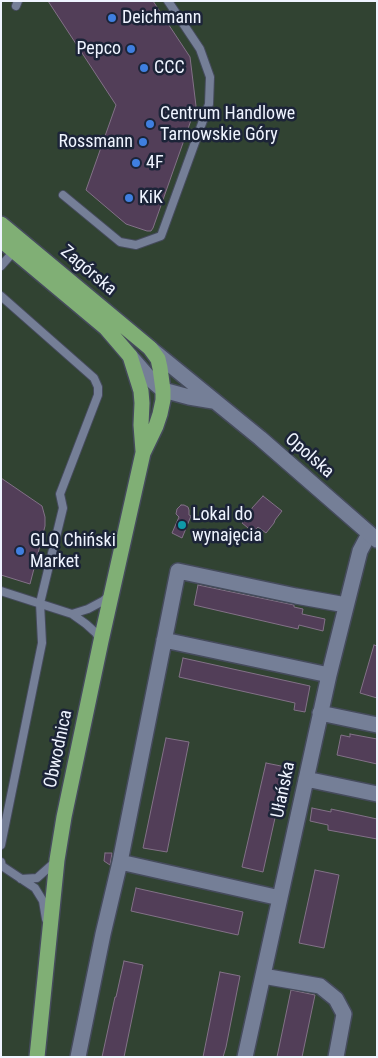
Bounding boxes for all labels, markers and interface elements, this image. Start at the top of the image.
place label: Deichmann [122,7,201,29]
marker: Deichmann [106,12,118,24]
place label: Pepco [76,38,121,60]
marker: Pepco [125,43,137,55]
place label: CCC [154,57,185,79]
marker: CCC [138,62,150,74]
place label: Centrum Handlowe Tarnowskie Góry [160,103,295,146]
marker: Centrum Handlowe Tarnowskie Góry [144,118,156,130]
place label: Rossmann [58,131,133,153]
marker: Rossmann [137,136,149,148]
place label: 4F [146,152,164,174]
marker: 4F [130,157,142,169]
place label: KiK [139,187,163,209]
marker: KiK [123,192,135,204]
street label: Zagórska [56,241,120,301]
street label: Opolska [280,429,338,483]
place label: Lokal do wynajęcia [192,504,262,546]
marker: Lokal do wynajęcia [176,519,188,531]
place label: GLQ Chiński Market [30,530,116,572]
marker: GLQ Chiński Market [14,545,26,557]
street label: Obwodnica [40,708,78,790]
street label: Ułańska [268,760,300,820]

